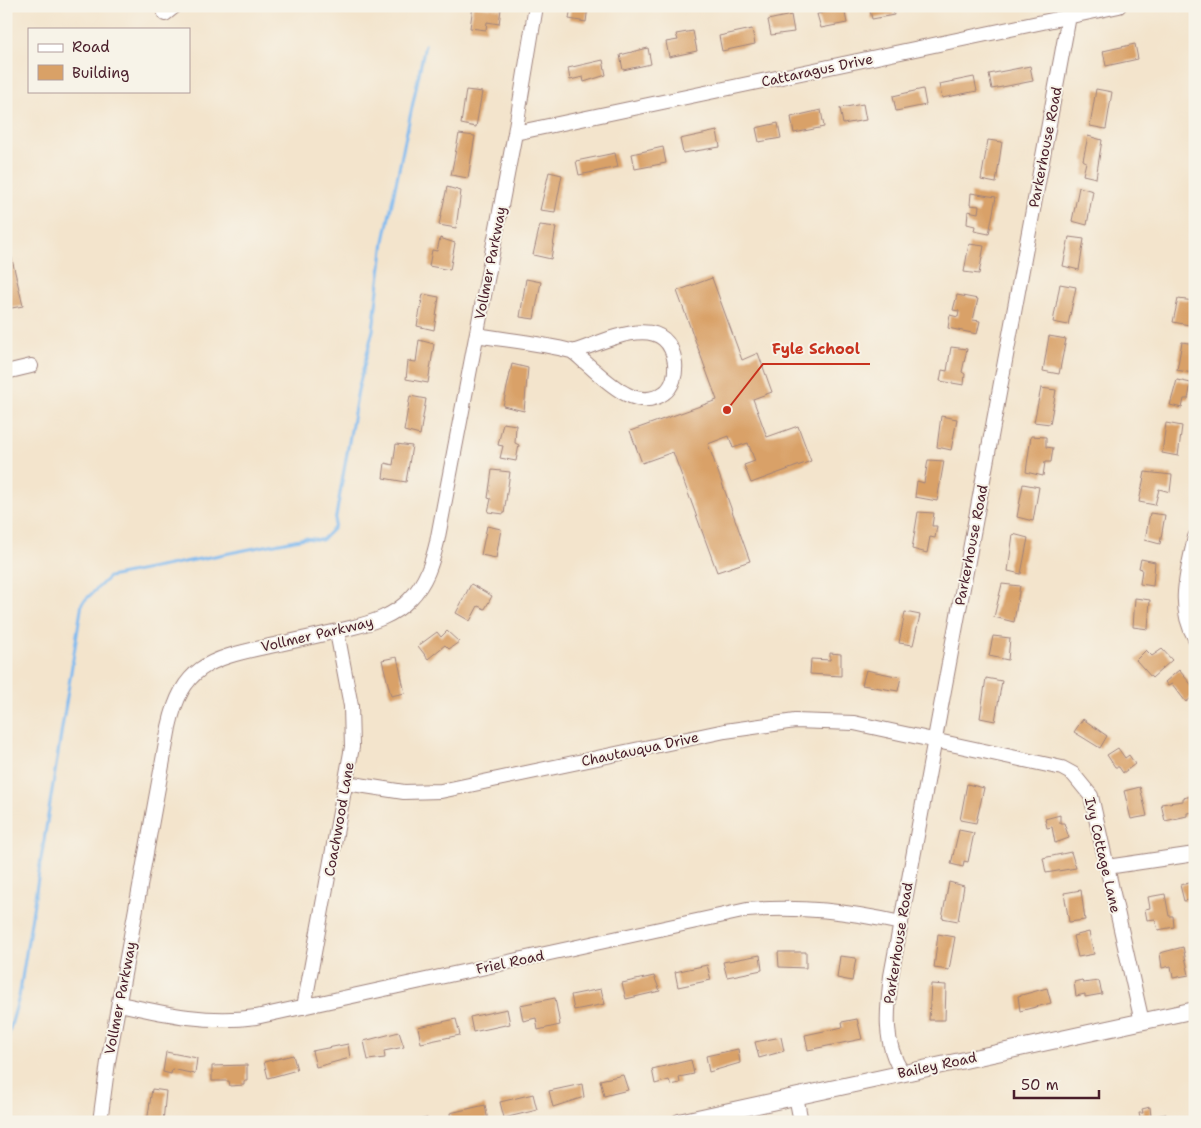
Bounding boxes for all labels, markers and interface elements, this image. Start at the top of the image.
legend [28,28,190,92]
text: Road [72,37,110,57]
street label: Cattaragus Drive [760,49,875,91]
text: Building [72,63,129,83]
street label: Parkerhouse Road [1024,85,1066,209]
street label: Vollmer Parkway [470,205,510,321]
callout: Fyle School [763,334,870,364]
text: Fyle School [772,339,860,359]
street label: Parkerhouse Road [950,483,992,607]
street label: Vollmer Parkway [259,612,375,656]
street label: Chautauqua Drive [580,728,700,770]
street label: Coachwood Lane [320,760,358,878]
street label: Ivy Cottage Lane [1081,795,1125,915]
street label: Parkerhouse Road [880,881,917,1005]
street label: Vollmer Parkway [100,940,140,1056]
street label: Friel Road [474,946,546,978]
street label: Bailey Road [896,1048,978,1082]
scale bar [1014,1068,1098,1100]
text: 50 m [1021,1075,1059,1095]

